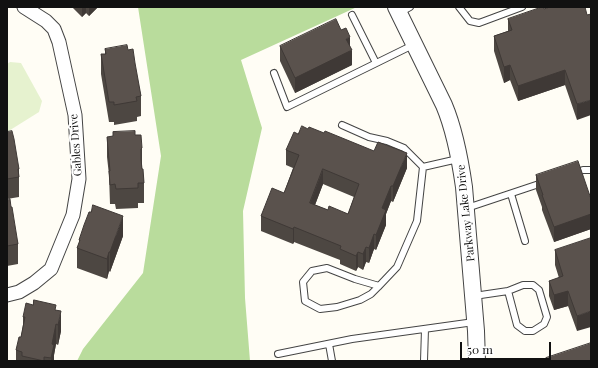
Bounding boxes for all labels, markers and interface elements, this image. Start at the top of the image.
street label: Gables Drive [67,113,85,177]
street label: Parkway Lake Drive [454,164,478,262]
scale bar [462,334,553,360]
text: 50 m [467,341,493,357]

